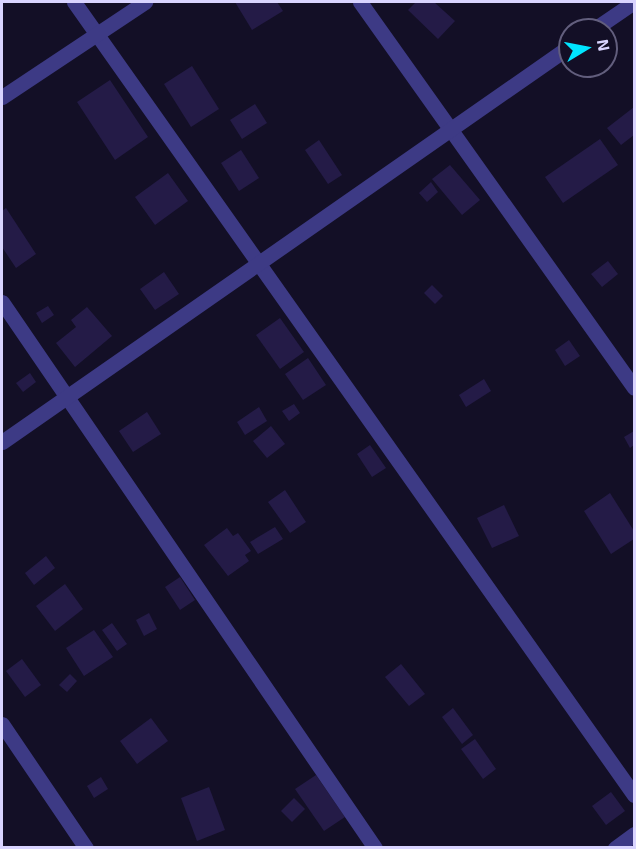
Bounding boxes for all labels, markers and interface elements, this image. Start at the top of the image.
north arrow [558,18,618,78]
text: N [594,38,615,52]

